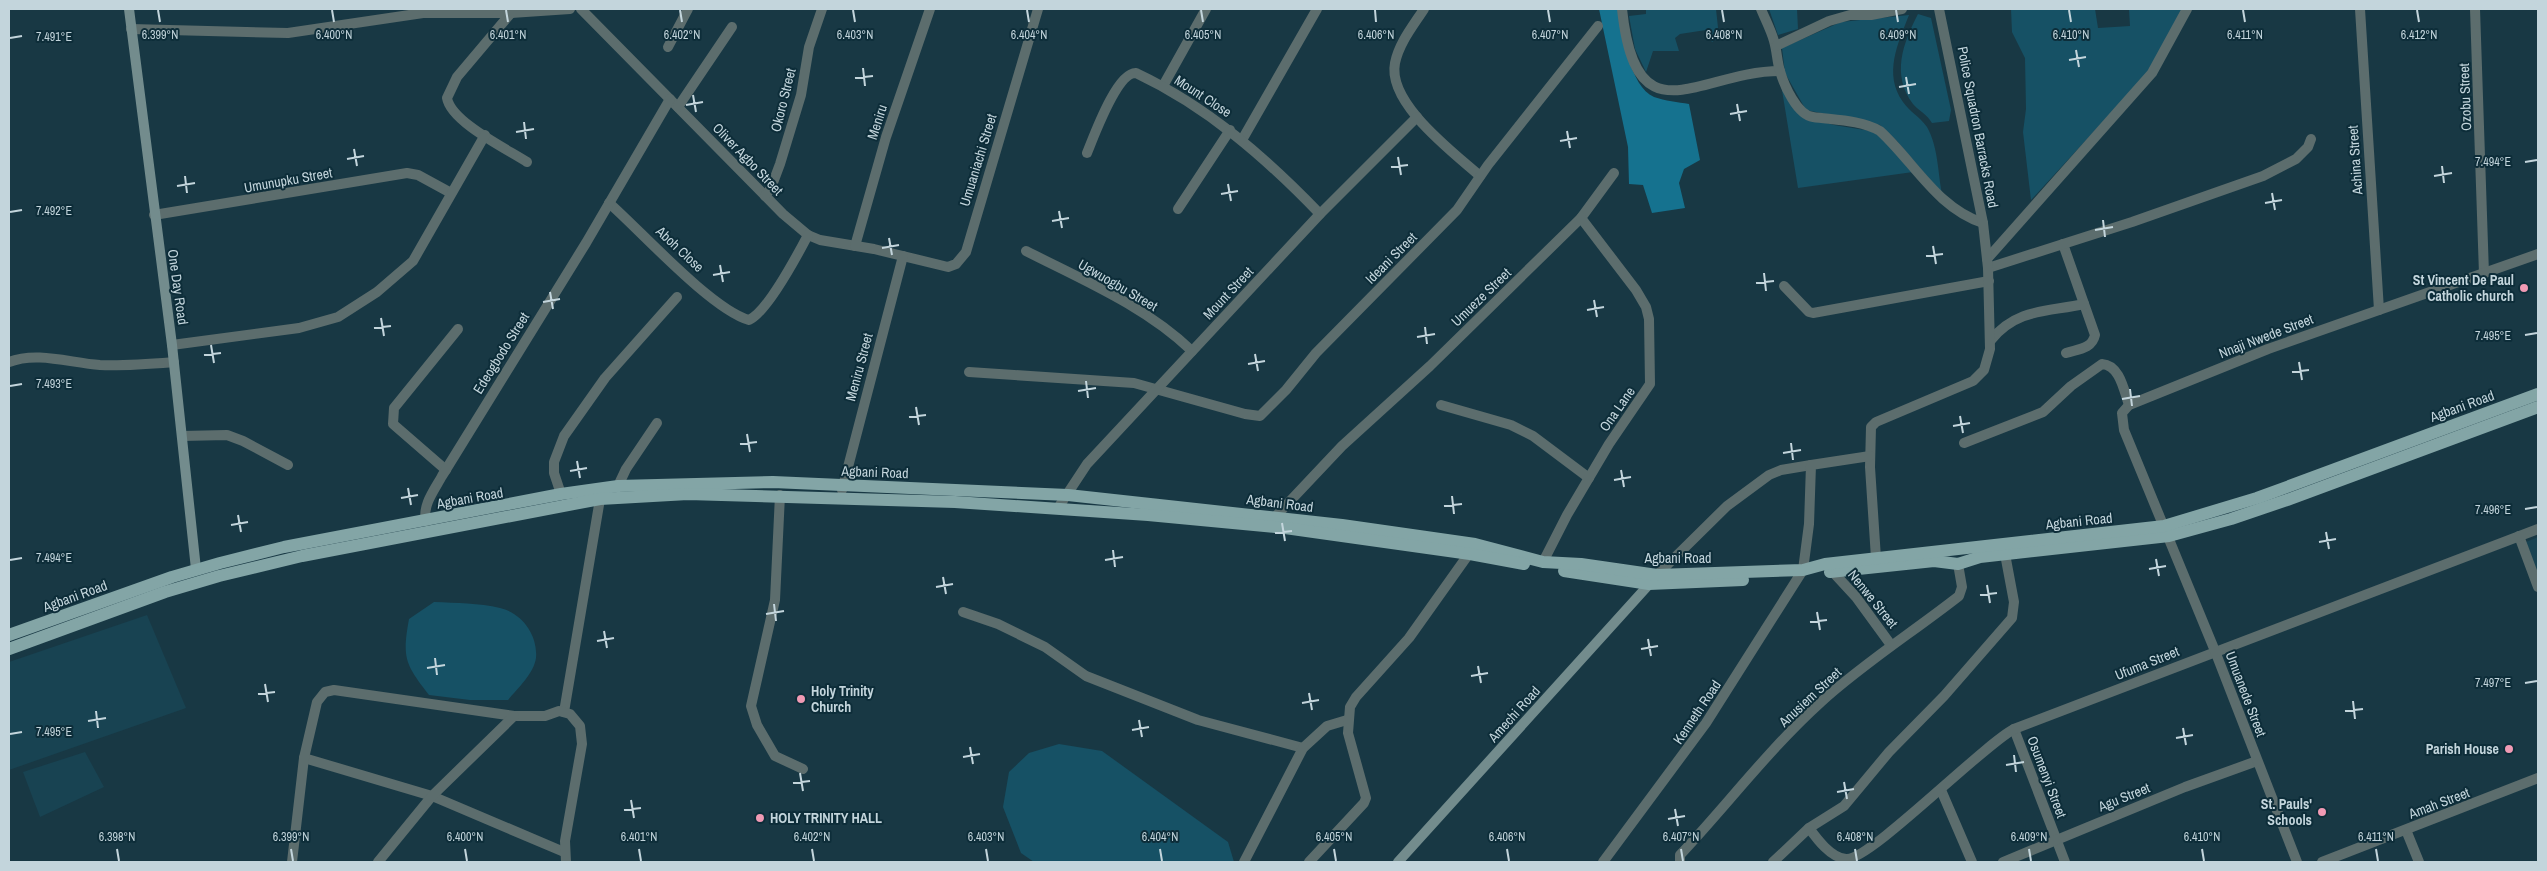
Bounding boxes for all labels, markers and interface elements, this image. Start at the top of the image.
text: 6.399°N [142,27,178,43]
text: 6.400°N [316,27,352,43]
text: 6.401°N [490,27,526,43]
text: 6.402°N [664,27,700,43]
text: 6.403°N [837,27,873,43]
text: 6.404°N [1011,27,1047,43]
text: 6.405°N [1185,27,1221,43]
text: 6.406°N [1358,27,1394,43]
text: 6.407°N [1532,27,1568,43]
text: 6.408°N [1706,27,1742,43]
text: 6.409°N [1880,27,1916,43]
text: 6.410°N [2053,27,2089,43]
text: 6.411°N [2227,27,2263,43]
text: 6.412°N [2401,27,2437,43]
text: 7.491°E [36,29,72,45]
street label: Police Squadron Barracks Road [1954,45,2002,209]
street label: Ozobu Street [2455,63,2475,131]
street label: Okoro Street [766,66,800,134]
street label: Mount Close [1171,71,1235,121]
street label: Meniru [863,102,891,142]
street label: Umuaniachi Street [955,112,1001,208]
street label: Oliver Agbo Street [709,119,787,199]
street label: Achina Street [2344,125,2366,196]
text: 7.494°E [2475,154,2511,170]
street label: Umunupku Street [242,163,334,197]
text: 7.492°E [36,203,72,219]
street label: Aboh Close [651,221,708,276]
street label: Ideani Street [1361,228,1421,288]
street label: One Day Road [164,248,192,326]
street label: Ugwuogbu Street [1075,255,1161,315]
street label: Mount Street [1199,263,1257,323]
street label: Umueze Street [1447,264,1515,330]
place label: St Vincent De Paul Catholic church [2413,271,2514,305]
marker: St Vincent De Paul Catholic church [2518,282,2530,294]
street label: Edeogbodo Street [469,309,533,397]
street label: Nnaji Nwede Street [2216,310,2316,362]
text: 7.495°E [2475,328,2511,344]
street label: Meniru Street [841,331,877,403]
text: 7.493°E [36,376,72,392]
street label: Ona Lane [1595,383,1639,435]
street label: Agbani Road [2426,386,2497,426]
street label: Agbani Road [840,462,909,482]
street label: Agbani Road [434,483,505,513]
street label: Agbani Road [1245,490,1314,516]
text: 7.496°E [2475,502,2511,518]
street label: Agbani Road [2044,509,2113,534]
street label: Agbani Road [1643,549,1712,567]
text: 7.494°E [36,550,72,566]
street label: Nenwe Street [1844,566,1902,632]
street label: Agbani Road [39,576,110,616]
street label: Ufuma Street [2112,642,2182,684]
street label: Umuanede Street [2221,649,2271,739]
street label: Anusiem Street [1774,663,1845,731]
text: 7.497°E [2475,675,2511,691]
street label: Kenneth Road [1669,677,1725,747]
place label: Holy Trinity Church [811,682,874,716]
street label: Amechi Road [1483,682,1544,747]
marker: Holy Trinity Church [795,693,807,705]
text: 7.495°E [36,724,72,740]
street label: Osumenyi Street [2023,734,2071,820]
place label: Parish House [2426,740,2499,758]
marker: Parish House [2503,743,2515,755]
street label: Agu Street [2095,778,2153,816]
street label: Amah Street [2405,783,2472,823]
place label: St. Pauls' Schools [2261,795,2312,829]
marker: St. Pauls' Schools [2316,806,2328,818]
place label: HOLY TRINITY HALL [770,809,882,827]
marker: HOLY TRINITY HALL [754,812,766,824]
text: 6.398°N [99,829,135,845]
text: 6.399°N [273,829,309,845]
text: 6.400°N [447,829,483,845]
text: 6.401°N [621,829,657,845]
text: 6.402°N [794,829,830,845]
text: 6.403°N [968,829,1004,845]
text: 6.404°N [1142,829,1178,845]
text: 6.405°N [1316,829,1352,845]
text: 6.406°N [1489,829,1525,845]
text: 6.407°N [1663,829,1699,845]
text: 6.408°N [1837,829,1873,845]
text: 6.409°N [2011,829,2047,845]
text: 6.410°N [2184,829,2220,845]
text: 6.411°N [2358,829,2394,845]

